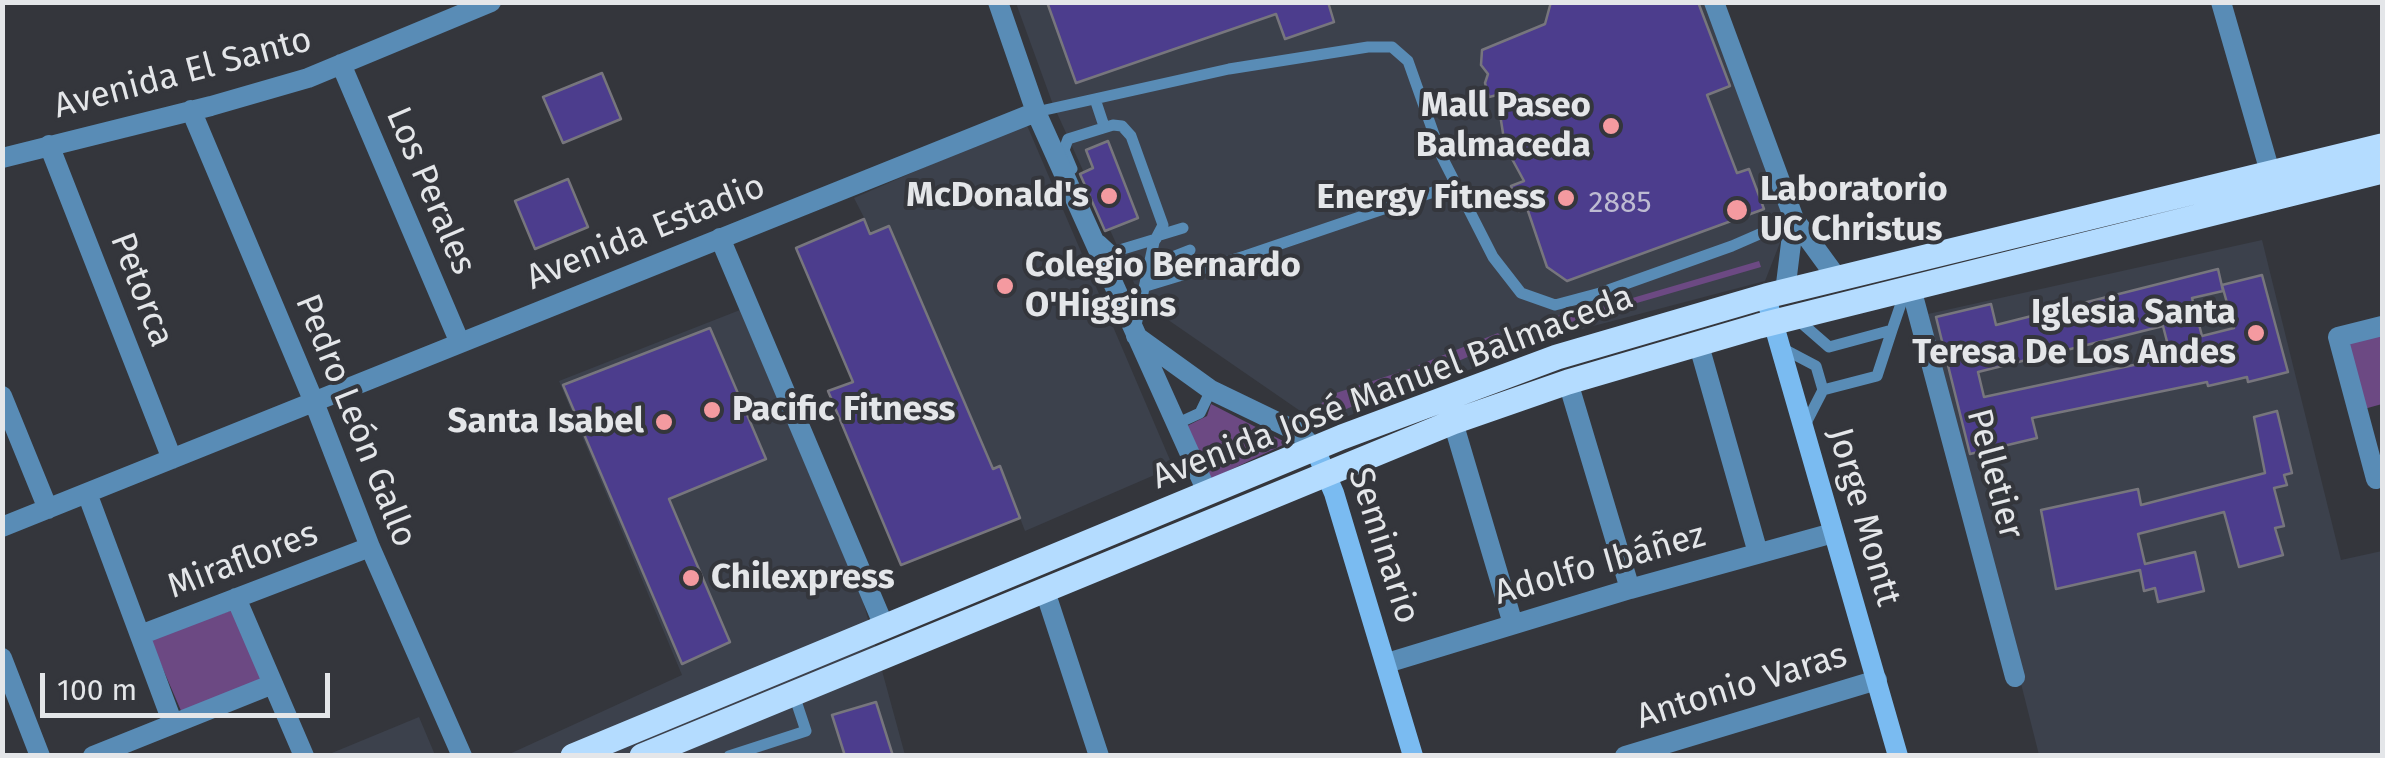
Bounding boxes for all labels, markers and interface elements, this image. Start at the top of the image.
street label: Avenida El Santo [50,19,316,129]
place label: Mall Paseo Balmaceda [1416,85,1591,167]
street label: Los Perales [376,101,484,281]
marker: Mall Paseo Balmaceda [1600,115,1622,137]
street label: Avenida Estadio [521,166,771,300]
place label: Laboratorio UC Christus [1760,169,1948,251]
place label: McDonald's [906,175,1089,217]
place label: Energy Fitness [1317,177,1546,219]
marker: McDonald's [1098,185,1120,207]
house number: 2885 [1589,186,1651,222]
marker: Energy Fitness [1555,187,1577,209]
marker: Laboratorio UC Christus [1724,197,1750,223]
street label: Petorca [100,227,182,353]
place label: Colegio Bernardo O'Higgins [1025,245,1301,327]
marker: Colegio Bernardo O'Higgins [994,275,1016,297]
street label: Avenida José Manuel Balmaceda [1147,277,1639,499]
street label: Pedro León Gallo [285,288,425,554]
place label: Iglesia Santa Teresa De Los Andes [1912,292,2236,374]
marker: Iglesia Santa Teresa De Los Andes [2245,322,2267,344]
place label: Pacific Fitness [732,389,956,431]
marker: Pacific Fitness [701,399,723,421]
place label: Santa Isabel [447,401,644,443]
street label: Pelletier [1957,404,2031,544]
marker: Santa Isabel [653,411,675,433]
street label: Jorge Montt [1818,423,1908,611]
street label: Seminario [1338,463,1428,629]
street label: Miraflores [162,513,324,609]
street label: Adolfo Ibáñez [1490,515,1710,615]
place label: Chilexpress [711,557,895,599]
marker: Chilexpress [680,567,702,589]
street label: Antonio Varas [1632,635,1852,739]
scale bar [45,653,335,715]
text: 100 m [57,672,137,708]

